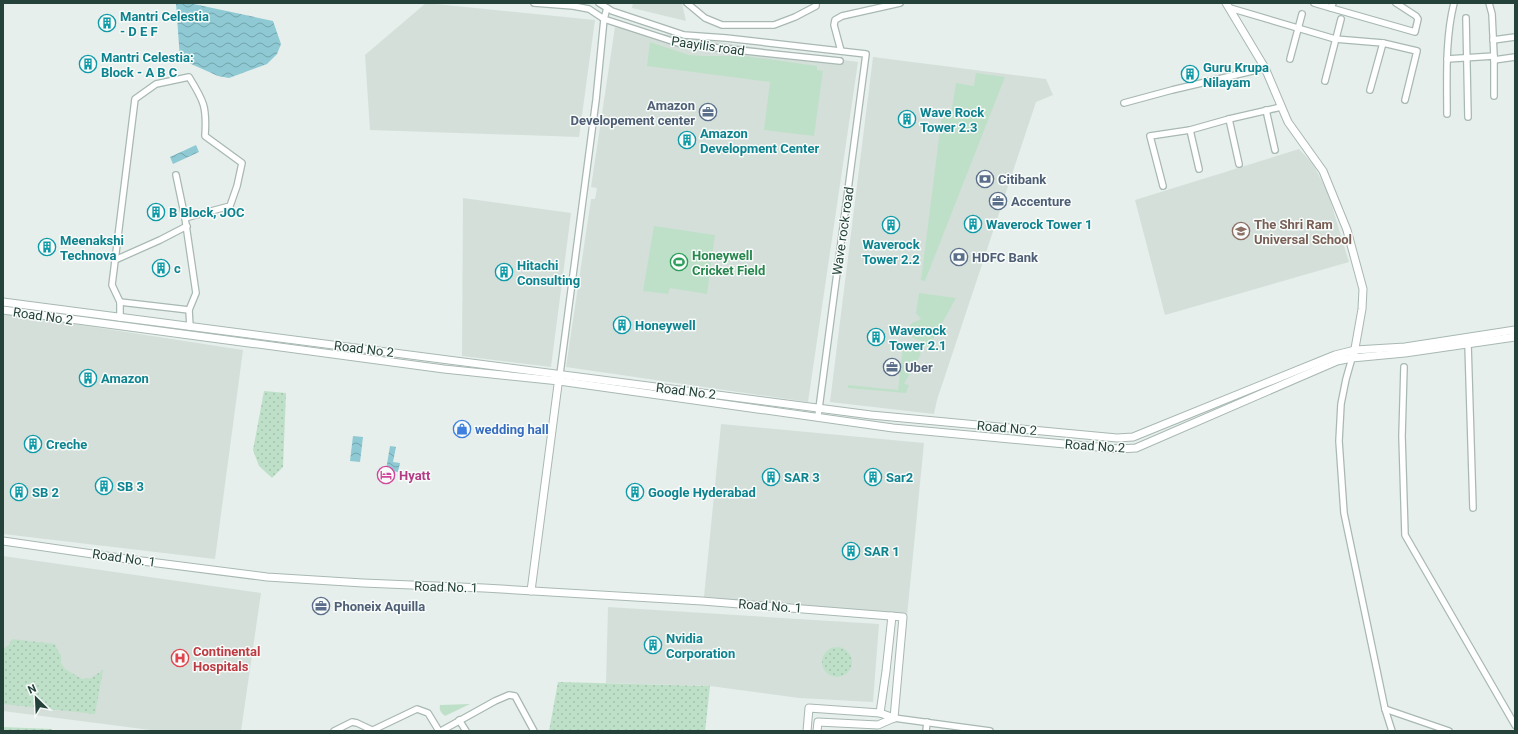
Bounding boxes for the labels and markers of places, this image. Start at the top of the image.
place label: Mantri Celestia - D E F [120,9,209,39]
building icon: Mantri Celestia - D E F [97,13,117,33]
place label: Mantri Celestia: Block - A B C [101,50,194,80]
building icon: Mantri Celestia: Block - A B C [78,54,98,74]
place label: Guru Krupa Nilayam [1203,60,1269,90]
building icon: Guru Krupa Nilayam [1180,64,1200,84]
place label: Amazon Developement center [571,98,695,128]
office icon: Amazon Developement center [698,102,718,122]
place label: Wave Rock Tower 2.3 [920,105,985,135]
building icon: Wave Rock Tower 2.3 [897,109,917,129]
place label: Amazon Development Center [700,126,819,156]
building icon: Amazon Development Center [677,130,697,150]
bank icon: Citibank [975,169,995,189]
place label: Citibank [998,172,1047,187]
office icon: Accenture [988,191,1008,211]
place label: Accenture [1011,194,1071,209]
building icon: B Block, JOC [146,202,166,222]
place label: B Block, JOC [169,205,245,220]
building icon: Waverock Tower 1 [963,214,983,234]
building icon: Waverock Tower 2.2 [881,215,901,235]
place label: Waverock Tower 1 [986,217,1092,232]
place label: The Shri Ram Universal School [1254,217,1352,247]
school or university icon: The Shri Ram Universal School [1231,221,1251,241]
place label: Meenakshi Technova [60,233,124,263]
building icon: Meenakshi Technova [37,237,57,257]
place label: Waverock Tower 2.2 [862,237,921,267]
bank icon: HDFC Bank [949,247,969,267]
place label: Honeywell Cricket Field [692,248,765,278]
place label: HDFC Bank [972,250,1039,265]
sports icon: Honeywell Cricket Field [669,252,689,272]
building icon: c [151,258,171,278]
place label: Hitachi Consulting [517,258,580,288]
place label: c [174,261,181,276]
building icon: Hitachi Consulting [494,262,514,282]
building icon: Honeywell [612,315,632,335]
place label: Honeywell [635,318,696,333]
place label: Waverock Tower 2.1 [889,323,947,353]
building icon: Waverock Tower 2.1 [866,327,886,347]
office icon: Uber [882,357,902,377]
place label: Uber [905,360,933,375]
building icon: Amazon [78,368,98,388]
place label: Amazon [101,371,149,386]
shop icon: wedding hall [452,419,472,439]
place label: wedding hall [475,422,549,437]
building icon: Creche [23,434,43,454]
place label: Creche [46,437,87,452]
hotel icon: Hyatt [376,465,396,485]
building icon: SAR 3 [761,467,781,487]
building icon: Sar2 [863,467,883,487]
place label: Hyatt [399,468,431,483]
place label: SAR 3 [784,470,820,485]
place label: Sar2 [886,470,913,485]
building icon: SB 3 [94,476,114,496]
place label: SB 3 [117,479,144,494]
building icon: SB 2 [9,482,29,502]
building icon: Google Hyderabad [625,482,645,502]
place label: SB 2 [32,485,59,500]
place label: Google Hyderabad [648,485,756,500]
building icon: SAR 1 [841,541,861,561]
place label: SAR 1 [864,544,900,559]
office icon: Phoneix Aquilla [311,596,331,616]
place label: Phoneix Aquilla [334,599,425,614]
place label: Nvidia Corporation [666,631,735,661]
building icon: Nvidia Corporation [643,635,663,655]
place label: Continental Hospitals [193,644,260,674]
hospital icon: Continental Hospitals [170,648,190,668]

